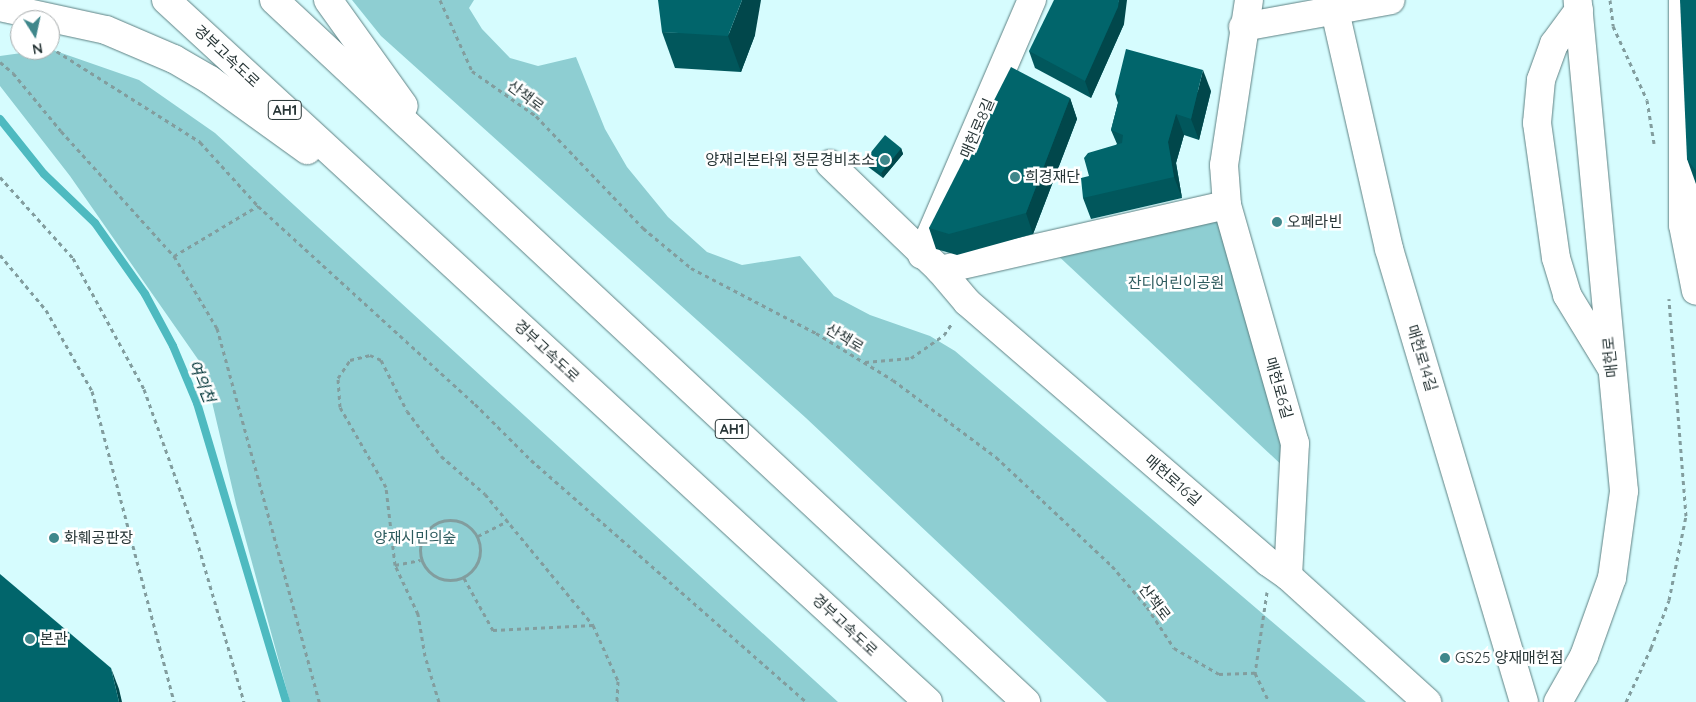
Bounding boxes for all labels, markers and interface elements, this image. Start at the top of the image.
north arrow [10,10,60,60]
street label: 경부고속도로 [191,21,263,91]
text: N [31,39,44,59]
street label: 산책로 [504,76,548,116]
street label: 매헌로8길 [956,95,998,161]
road number: AH1 [268,98,302,122]
place label: 양재리본타워 정문경비초소 [705,151,875,169]
marker: 양재리본타워 정문경비초소 [879,154,891,166]
place label: 희경재단 [1025,168,1080,186]
marker: 희경재단 [1009,171,1021,183]
place label: 오페라빈 [1287,213,1342,231]
marker: 오페라빈 [1271,216,1283,228]
park label: 잔디어린이공원 [1128,274,1224,292]
street label: 경부고속도로 [511,316,583,386]
street label: 산책로 [823,320,867,356]
street label: 매헌로14길 [1403,323,1441,393]
street label: 매헌로 [1599,335,1621,379]
street label: 매헌로6길 [1262,355,1296,421]
water label: 여의천 [185,357,219,405]
road number: AH1 [714,418,750,440]
street label: 매헌로16길 [1141,451,1205,509]
place label: 화훼공판장 [64,529,133,547]
park label: 양재시민의숲 [374,529,456,547]
marker: 화훼공판장 [48,532,60,544]
street label: 산책로 [1135,580,1175,624]
street label: 경부고속도로 [809,590,881,660]
place label: 본관 [40,630,68,648]
marker: 본관 [24,633,36,645]
place label: GS25 양재매헌점 [1455,649,1563,667]
marker: GS25 양재매헌점 [1439,652,1451,664]

